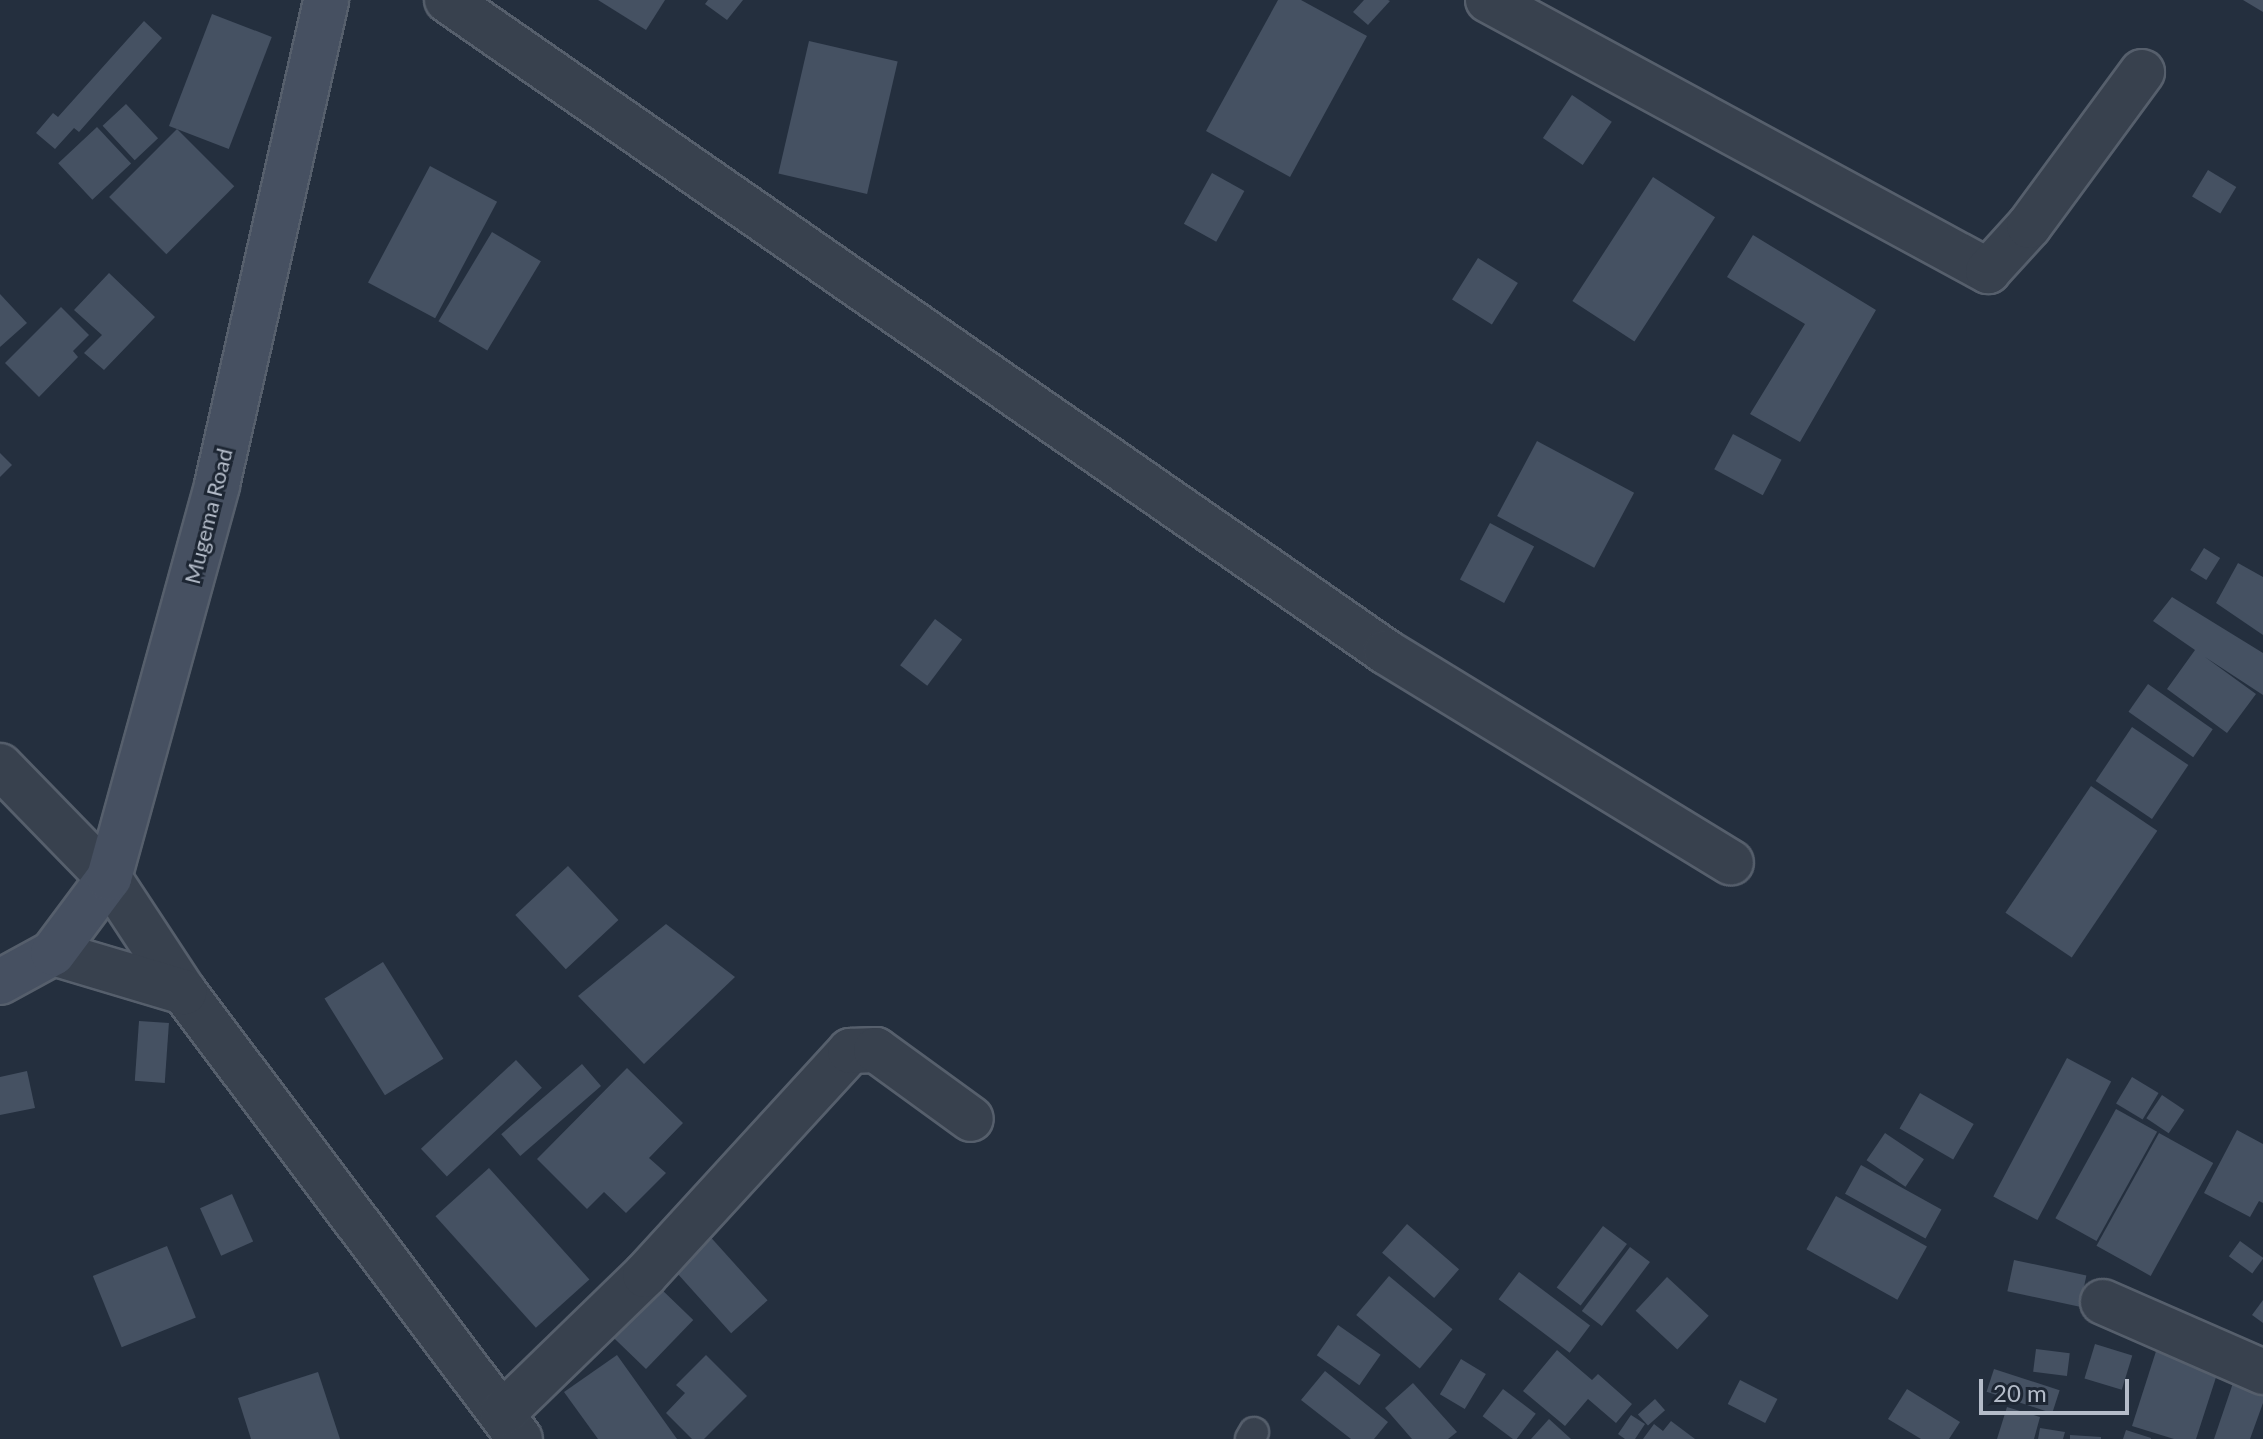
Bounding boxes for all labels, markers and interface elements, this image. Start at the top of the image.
street label: Mugema Road [178,445,238,587]
scale bar [1983,1363,2133,1413]
text: 20 m [1993,1378,2047,1407]

